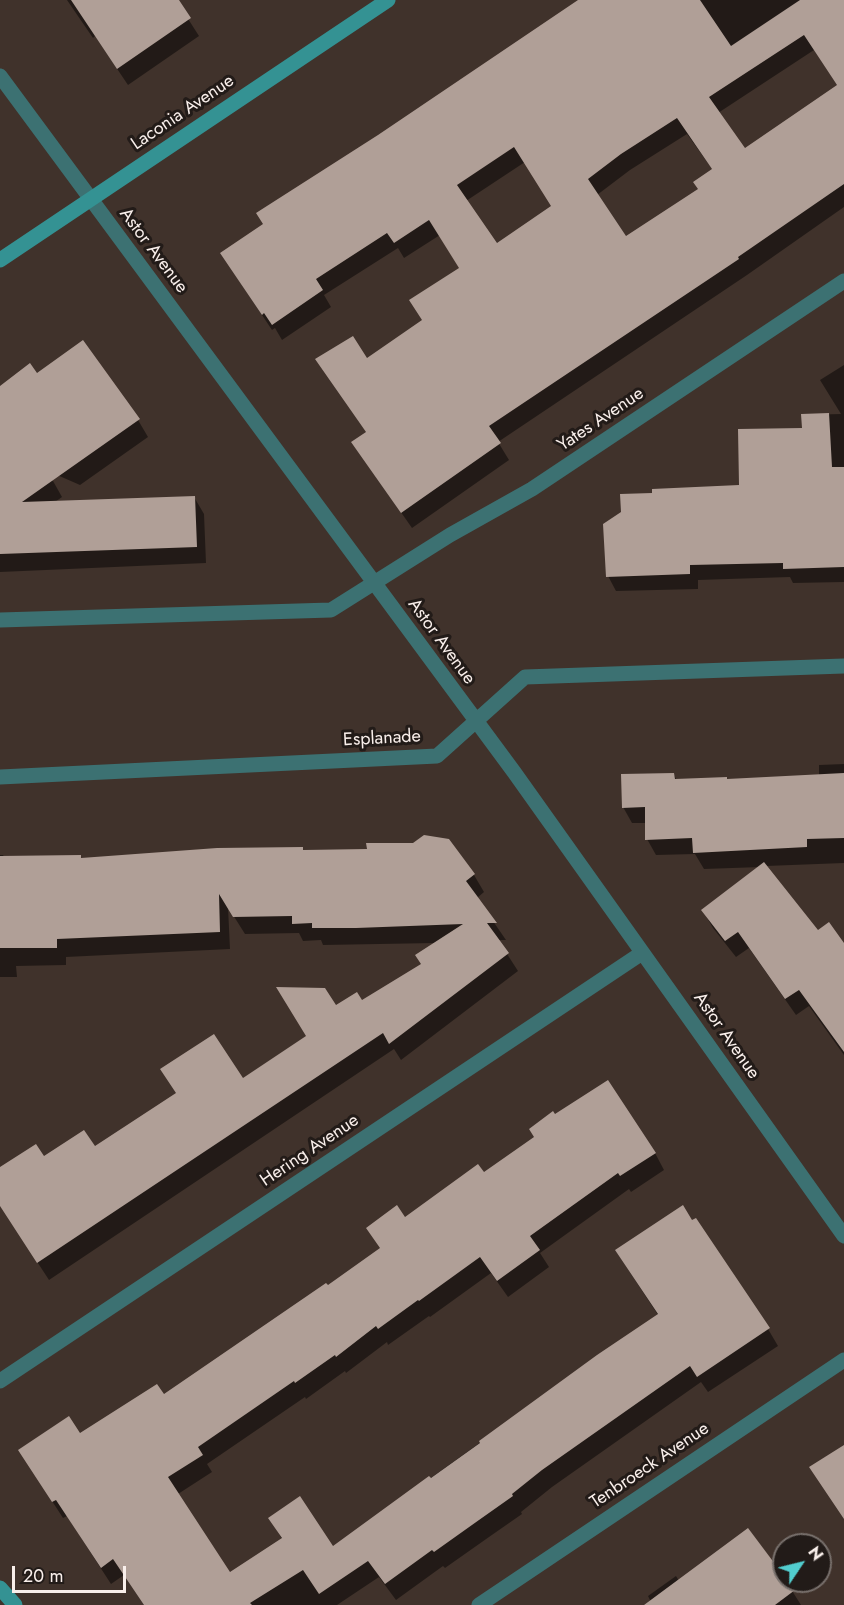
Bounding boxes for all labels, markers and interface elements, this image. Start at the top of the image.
street label: Laconia Avenue [127,71,239,155]
street label: Astor Avenue [114,204,192,298]
street label: Yates Avenue [554,383,648,457]
street label: Astor Avenue [403,595,479,689]
street label: Esplanade [343,726,421,752]
street label: Astor Avenue [688,988,764,1084]
street label: Hering Avenue [257,1110,363,1192]
street label: Tenbroeck Avenue [587,1418,713,1514]
north arrow [772,1533,832,1593]
text: N [802,1542,829,1565]
scale bar [15,1554,129,1592]
text: 20 m [23,1563,63,1589]

